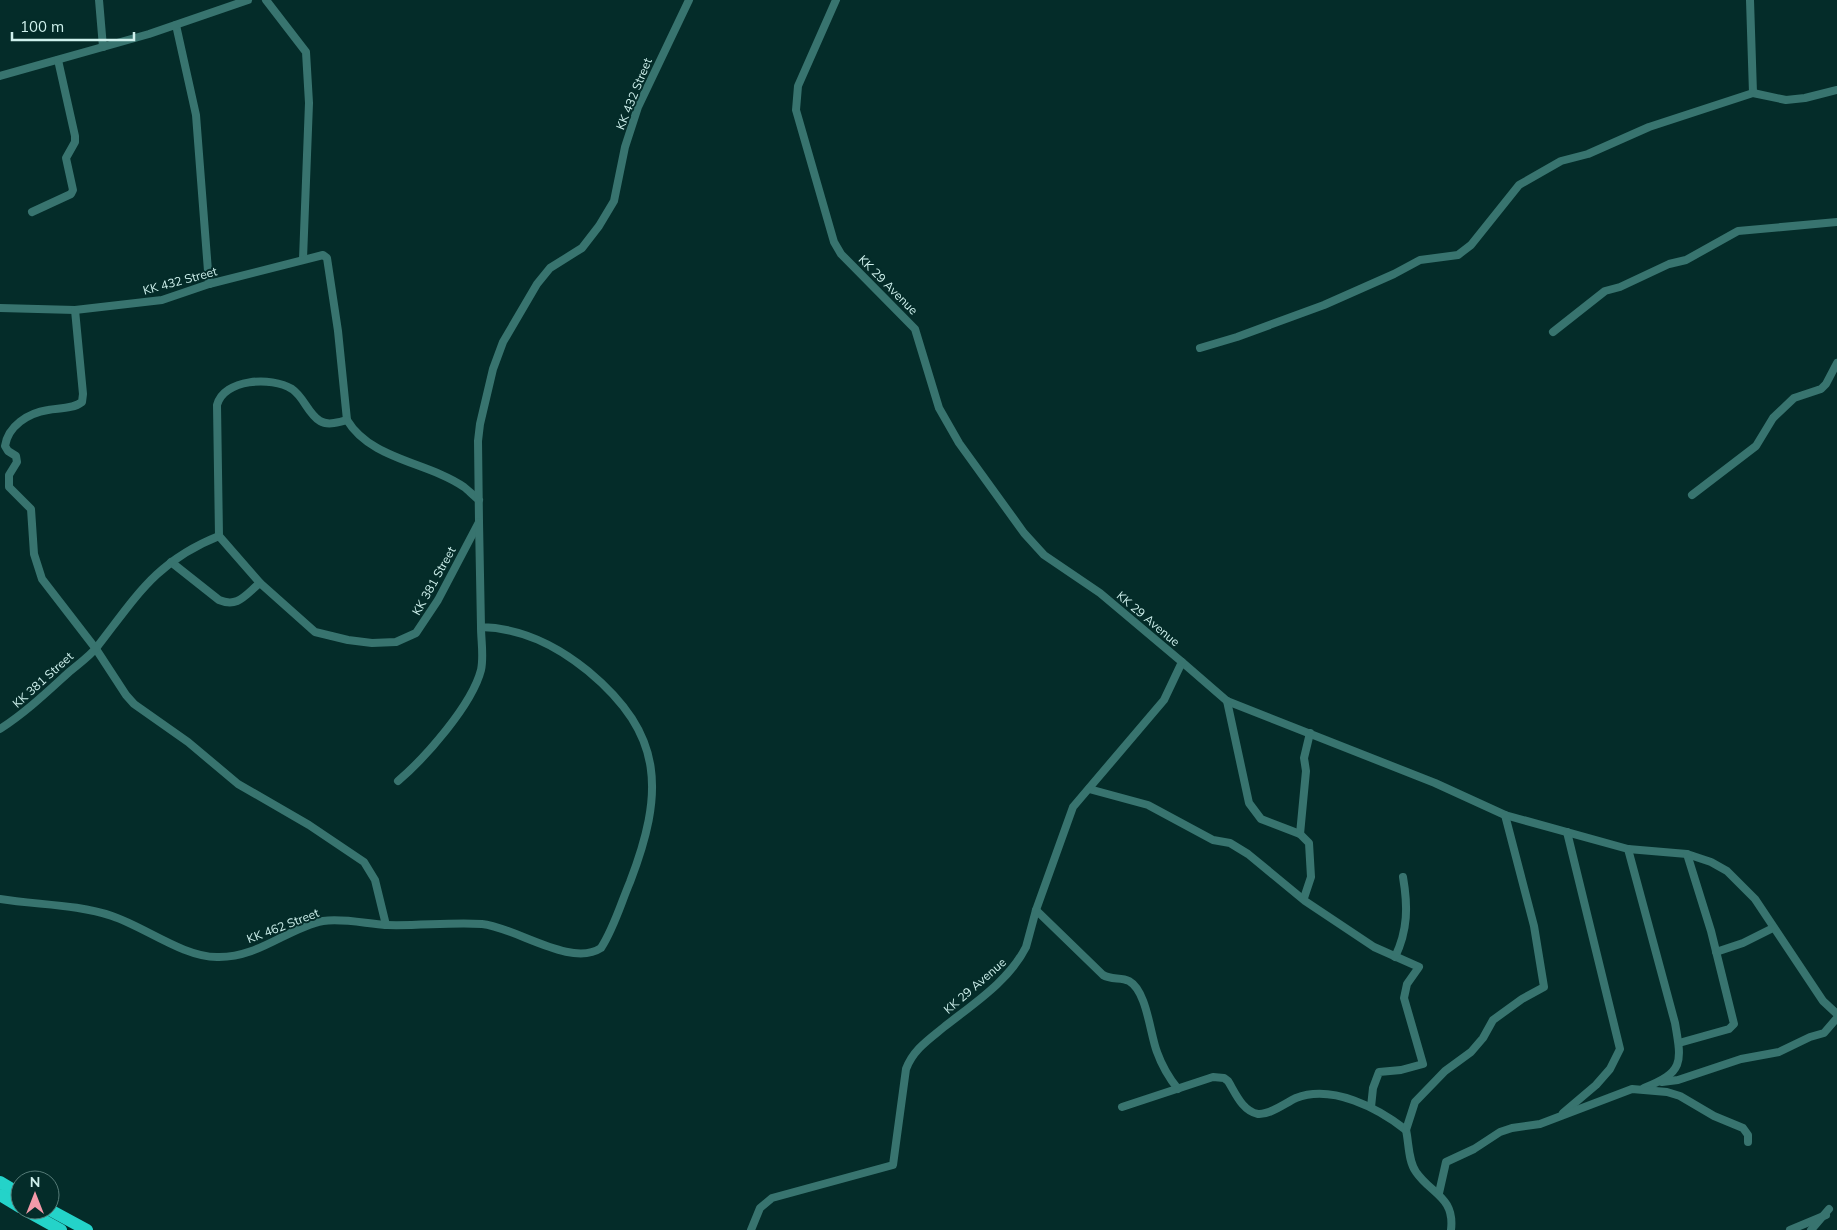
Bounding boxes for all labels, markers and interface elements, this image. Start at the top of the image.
scale bar [12,10,135,42]
text: 100 m [20,17,64,36]
street label: KK 432 Street [612,56,655,132]
street label: KK 29 Avenue [856,252,921,317]
street label: KK 432 Street [141,263,219,298]
street label: KK 381 Street [409,544,459,618]
street label: KK 29 Avenue [1114,588,1183,649]
street label: KK 381 Street [9,649,76,711]
street label: KK 462 Street [245,905,321,946]
street label: KK 29 Avenue [940,954,1009,1017]
north arrow [10,1170,60,1220]
text: N [30,1173,40,1191]

